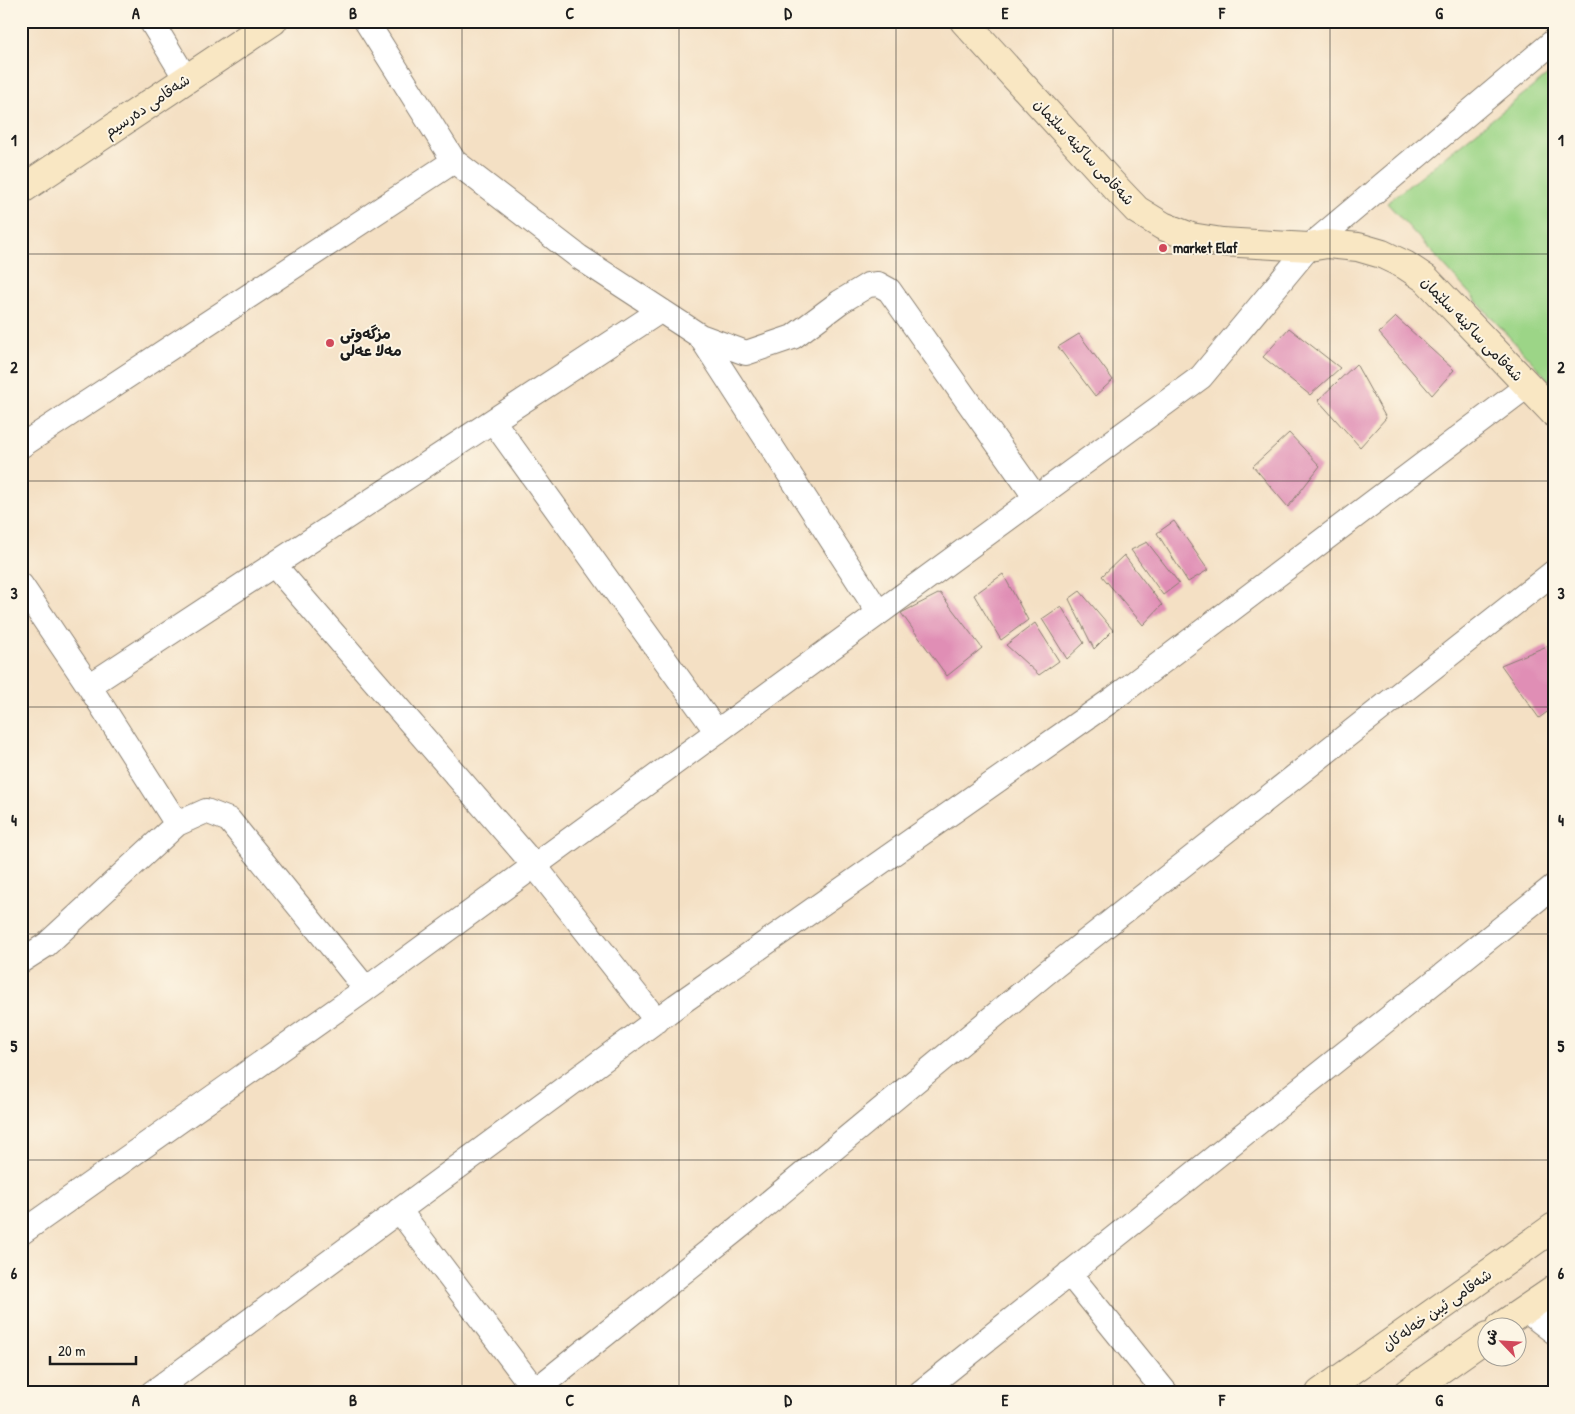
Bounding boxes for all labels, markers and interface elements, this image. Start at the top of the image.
text: A [132,2,140,24]
text: B [349,2,357,24]
text: C [566,2,575,24]
text: D [784,2,792,24]
text: E [1001,2,1009,24]
text: F [1218,2,1226,24]
text: G [1435,2,1443,24]
street label: شەقامی دەرسیم [100,69,194,143]
street label: شەقامی ساکینە سلێمان [1029,94,1139,210]
text: 1 [11,129,17,151]
text: 1 [1558,129,1564,151]
place label: market Elaf [1173,237,1238,258]
marker: market Elaf [1157,242,1169,254]
street label: شەقامی ساکینە سلێمان [1417,271,1528,386]
place label: مزگەوتی مەلا عەلی [340,323,402,361]
marker: مزگەوتی مەلا عەلی [324,337,336,349]
text: 2 [10,356,18,378]
text: 2 [1557,356,1565,378]
text: 3 [10,582,18,604]
text: 3 [1557,582,1565,604]
text: 4 [11,809,17,831]
text: 4 [1558,809,1564,831]
text: 5 [11,1035,18,1057]
text: 5 [1558,1035,1565,1057]
text: 6 [11,1262,18,1284]
text: 6 [1558,1262,1565,1284]
street label: شەقامی ئیبن خەلەکان [1379,1265,1495,1355]
north arrow [1478,1316,1528,1366]
scale bar [50,1334,136,1366]
text: 20 m [58,1340,85,1361]
text: A [132,1389,140,1411]
text: B [349,1389,357,1411]
text: C [566,1389,575,1411]
text: D [784,1389,792,1411]
text: E [1001,1389,1009,1411]
text: F [1218,1389,1226,1411]
text: G [1435,1389,1443,1411]

